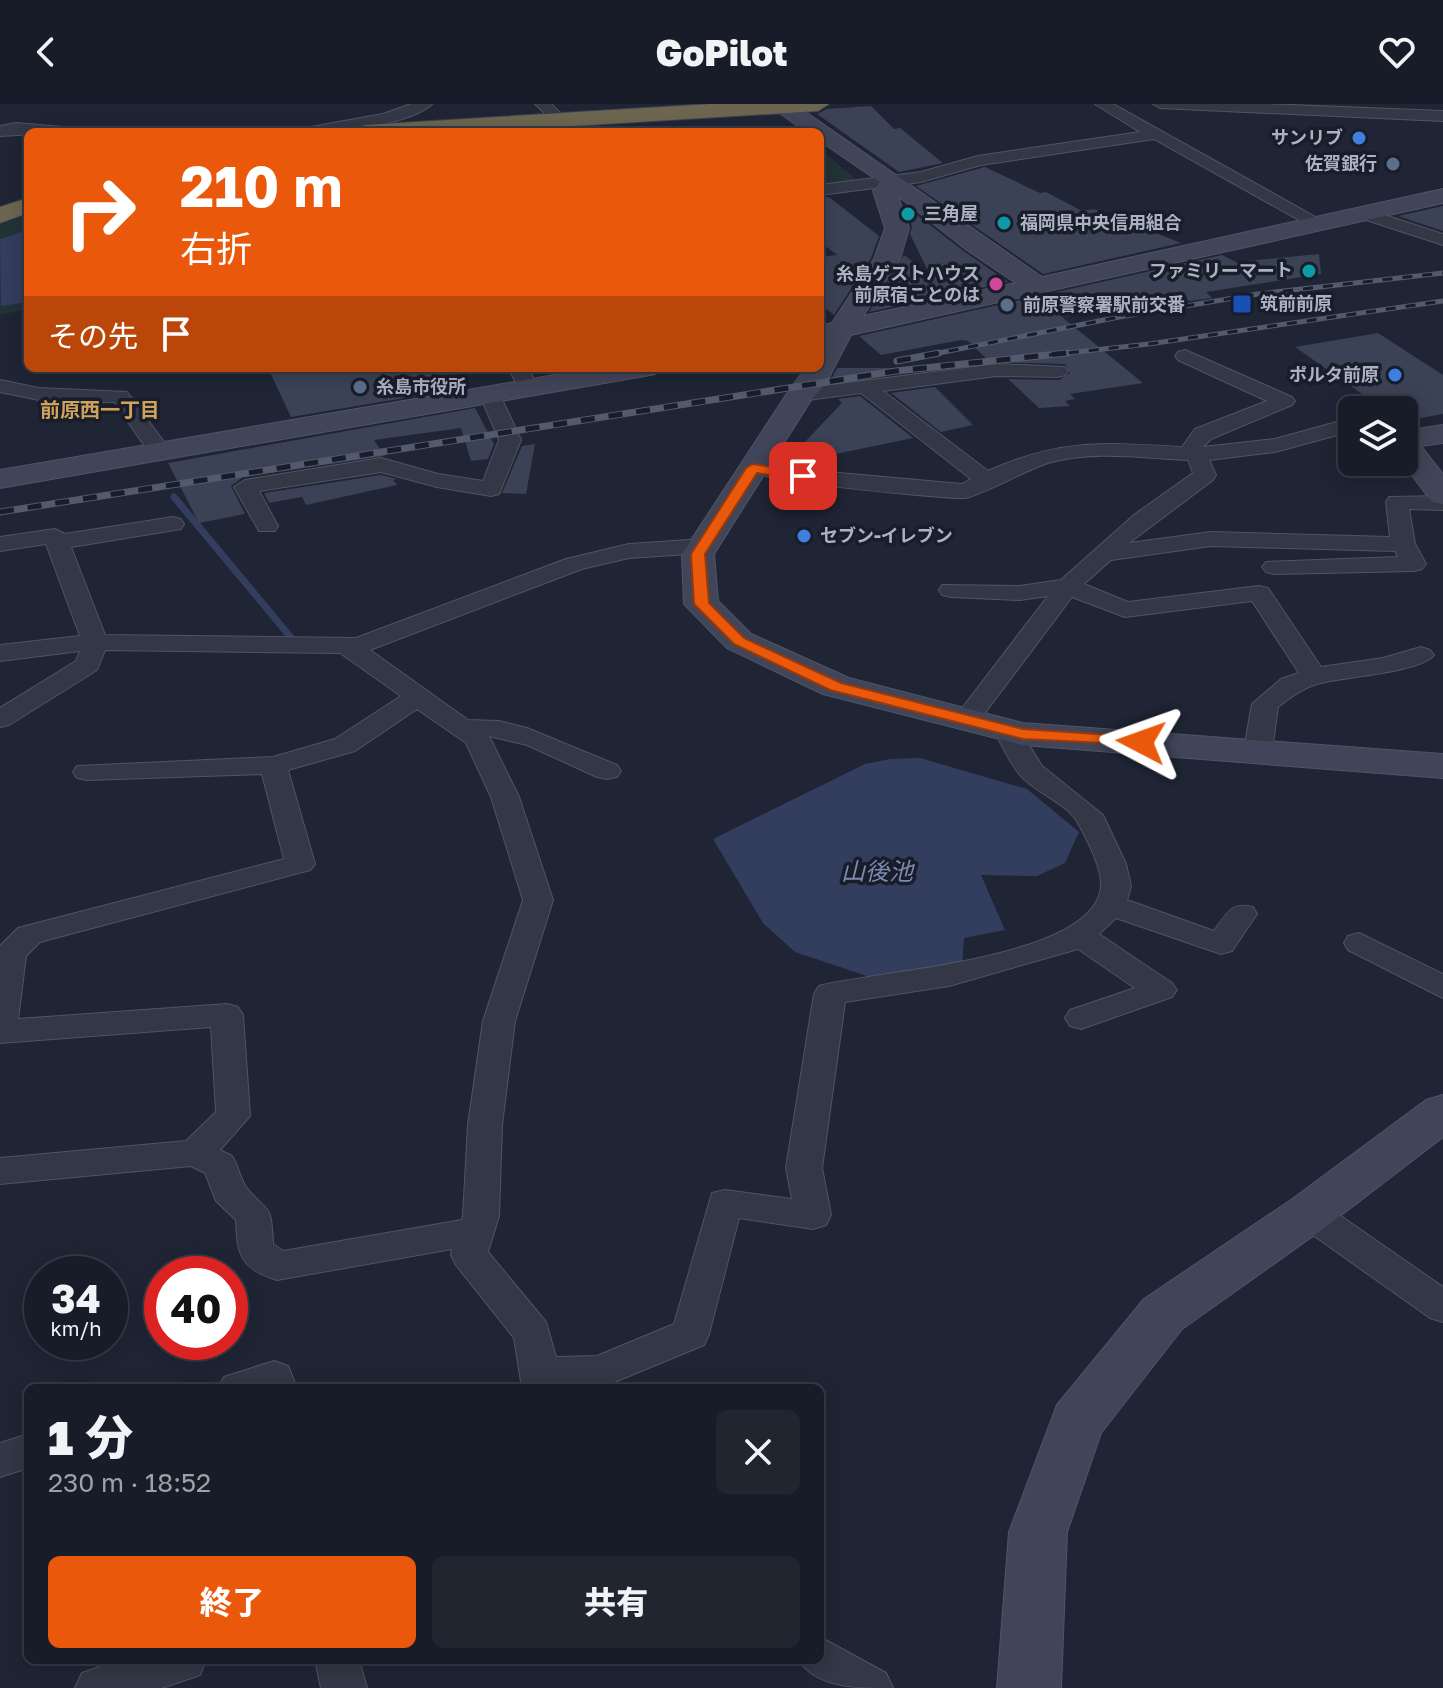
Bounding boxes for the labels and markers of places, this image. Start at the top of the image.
place label: サンリブ [1271,126,1343,148]
marker: サンリブ [1350,129,1368,147]
place label: 佐賀銀行 [1305,152,1377,174]
marker: 佐賀銀行 [1384,155,1402,173]
place label: 三角屋 [924,202,978,224]
marker: 三角屋 [899,205,917,223]
place label: 福岡県中央信用組合 [1020,211,1182,233]
marker: 福岡県中央信用組合 [995,214,1013,232]
place label: ファミリーマート [1149,259,1293,281]
place label: 糸島ゲストハウス 前原宿ことのは [836,262,980,305]
marker: ファミリーマート [1300,262,1318,280]
marker: 糸島ゲストハウス 前原宿ことのは [987,275,1005,293]
place label: 筑前前原 [1260,292,1332,314]
place label: 前原警察署駅前交番 [1023,293,1185,315]
marker: 筑前前原 [1231,293,1253,315]
marker: 前原警察署駅前交番 [998,296,1016,314]
place label: ポルタ前原 [1289,363,1379,385]
marker: ポルタ前原 [1386,366,1404,384]
place label: 糸島市役所 [376,375,466,397]
marker: 糸島市役所 [351,378,369,396]
pin [769,442,837,510]
place label: セブン-イレブン [820,524,953,546]
marker: セブン-イレブン [795,527,813,545]

